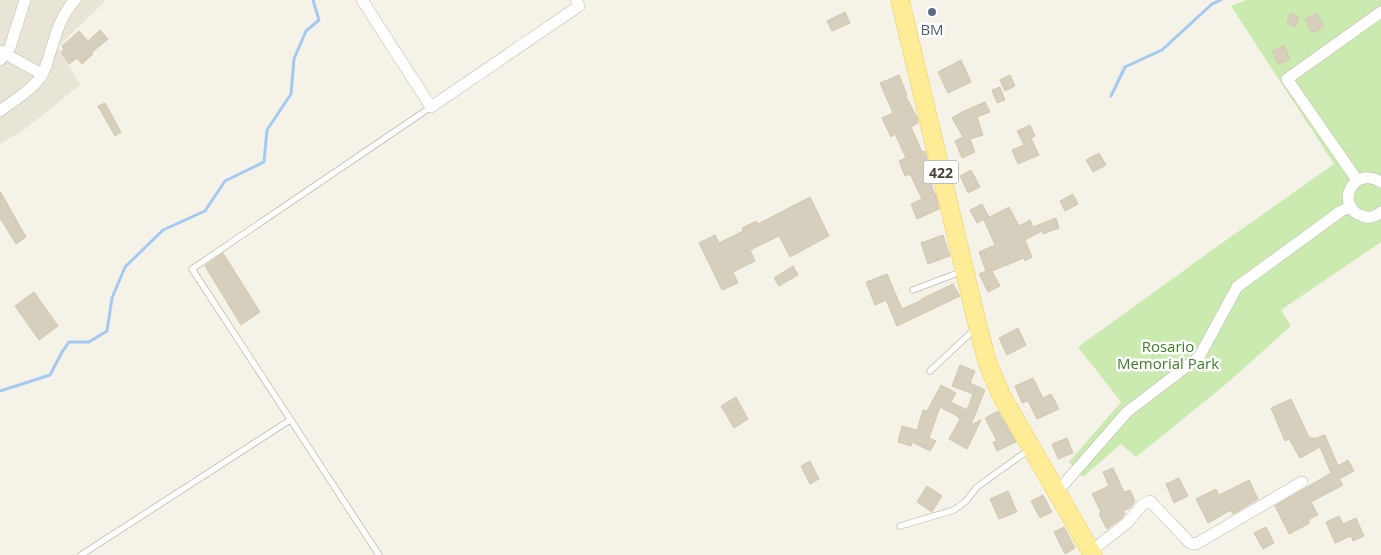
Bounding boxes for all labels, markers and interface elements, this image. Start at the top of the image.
marker: BM [926,6,938,18]
place label: BM [920,19,944,39]
road number: 422 [924,160,958,183]
park label: Rosario Memorial Park [1117,336,1219,373]

